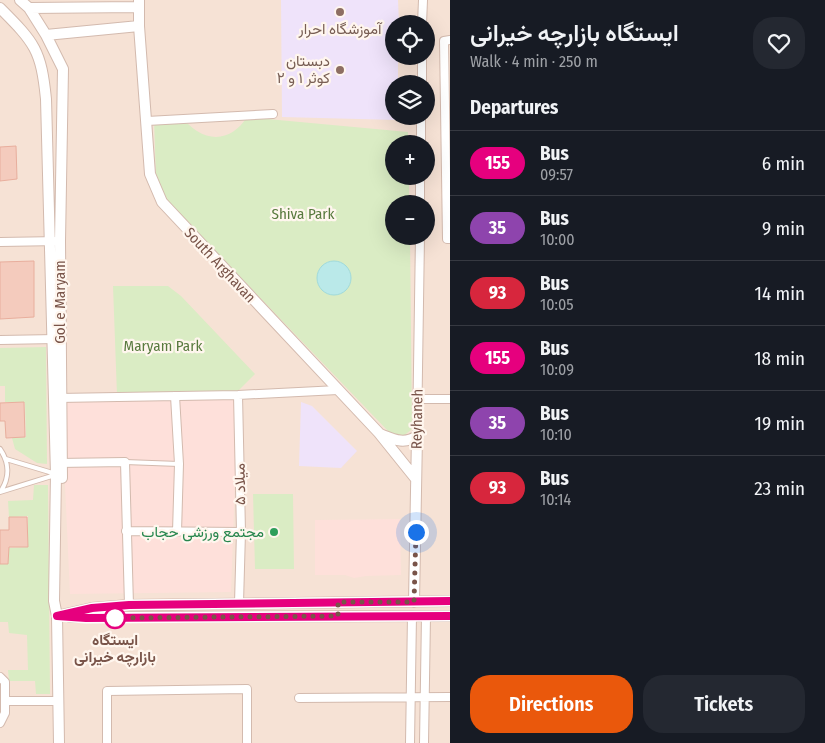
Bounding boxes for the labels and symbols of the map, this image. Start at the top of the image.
marker: آموزشگاه احرار [334,6,346,18]
place label: آموزشگاه احرار [298,20,383,38]
place label: دبستان کوثر ۱ و ۲ [277,52,330,87]
marker: دبستان کوثر ۱ و ۲ [334,64,346,76]
park label: Shiva Park [271,205,335,223]
street label: South Arghavan [181,224,259,306]
street label: Gol e Maryam [51,260,69,344]
park label: Maryam Park [124,337,202,355]
street label: Reyhaneh [407,389,427,449]
street label: میلاد ۵ [231,463,249,505]
your location [404,520,429,545]
place label: مجتمع ورزشی حجاب [141,523,264,543]
marker: مجتمع ورزشی حجاب [268,526,280,538]
marker: ایستگاه بازارچه خیرانی [104,607,126,629]
place label: ایستگاه بازارچه خیرانی [74,631,156,667]

